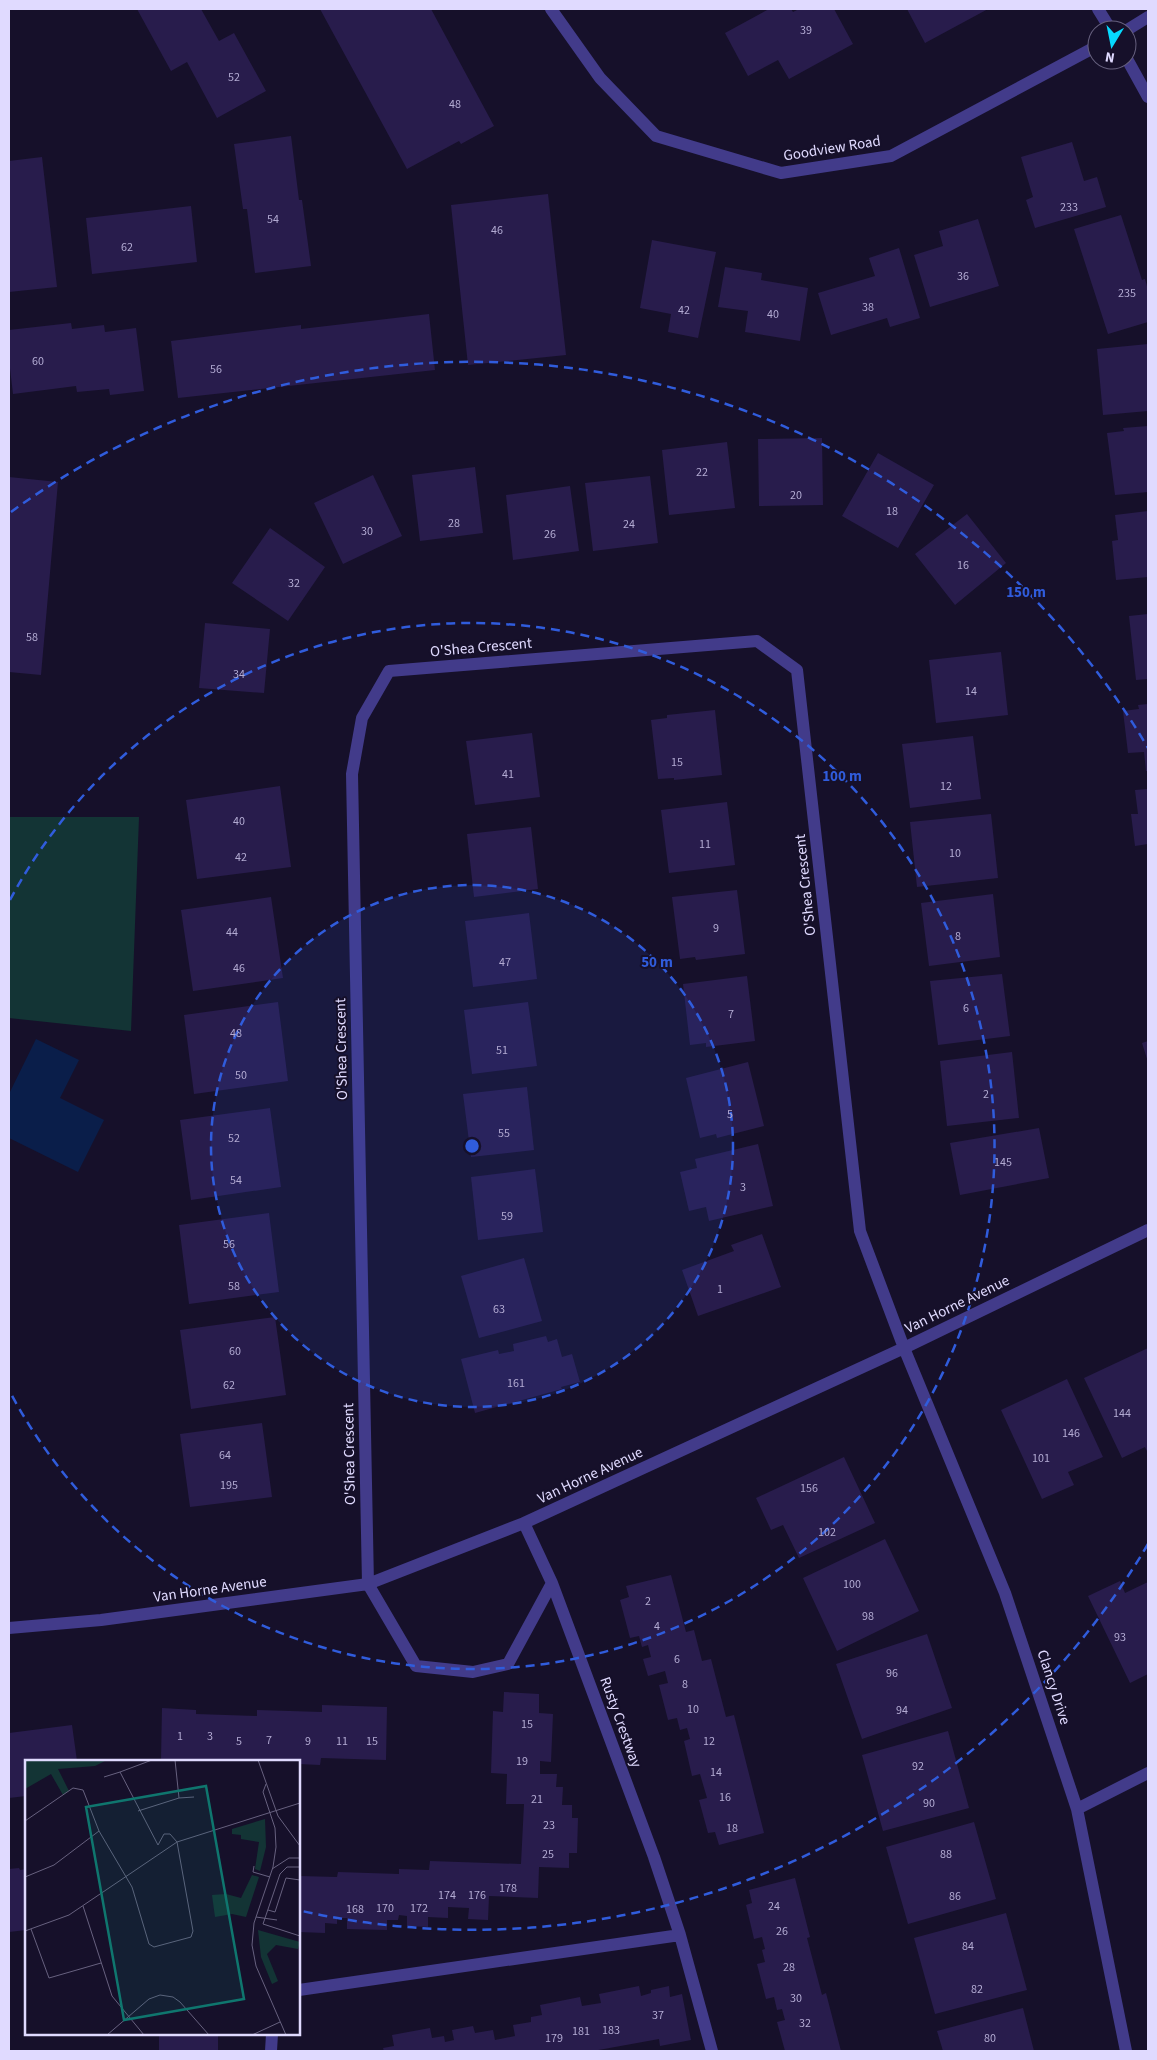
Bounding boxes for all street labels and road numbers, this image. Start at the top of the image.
street label: Goodview Road [782,130,882,167]
street label: O'Shea Crescent [429,633,533,662]
street label: O'Shea Crescent [790,833,821,937]
street label: O'Shea Crescent [330,998,353,1100]
street label: Van Horne Avenue [901,1270,1013,1339]
street label: O'Shea Crescent [338,1403,361,1505]
street label: Van Horne Avenue [534,1442,646,1509]
street label: Van Horne Avenue [152,1571,268,1608]
street label: Clancy Drive [1032,1647,1076,1727]
street label: Rusty Crestway [594,1674,647,1770]

